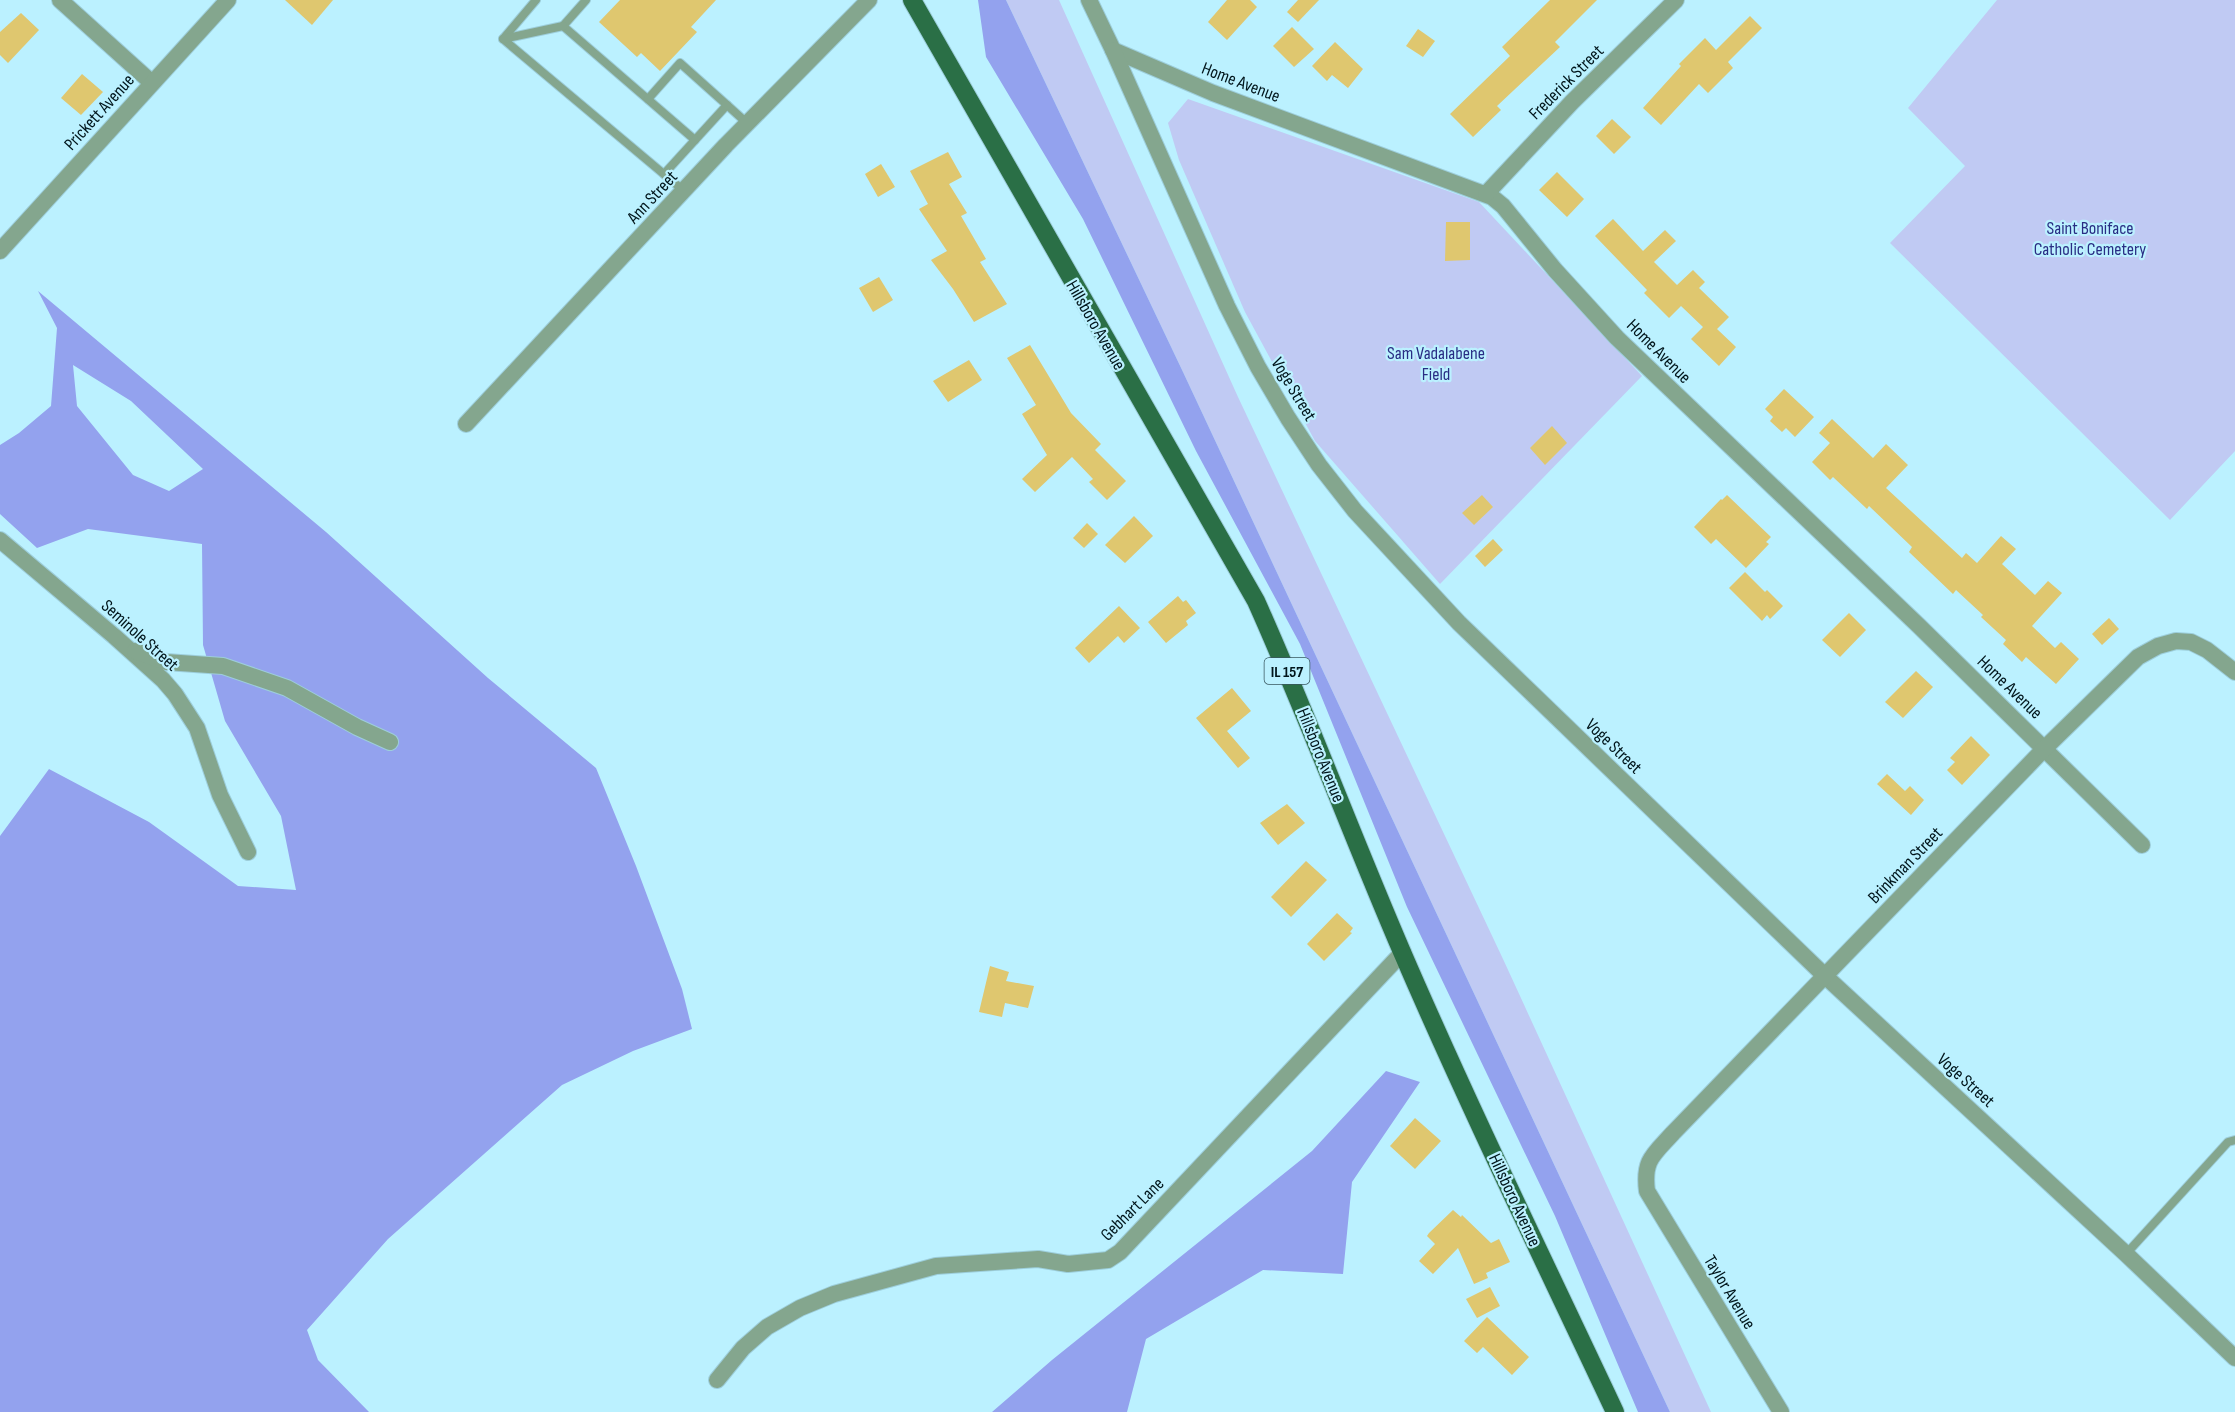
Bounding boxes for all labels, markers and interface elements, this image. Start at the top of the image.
street label: Frederick Street [1525,40,1608,124]
street label: Home Avenue [1199,58,1283,107]
street label: Prickett Avenue [60,70,139,155]
street label: Ann Street [622,166,682,229]
park label: Saint Boniface Catholic Cemetery [2034,218,2146,260]
street label: Hillsboro Avenue [1062,277,1130,374]
street label: Home Avenue [1622,315,1695,388]
park label: Sam Vadalabene Field [1387,343,1485,385]
street label: Voge Street [1267,354,1321,425]
street label: Seminole Street [97,595,183,676]
street label: Home Avenue [1973,651,2047,723]
road number: IL 157 [1264,658,1310,684]
street label: Hillsboro Avenue [1292,705,1349,805]
street label: Voge Street [1581,714,1647,779]
street label: Brinkman Street [1864,822,1947,908]
street label: Voge Street [1933,1049,1999,1112]
street label: Hillsboro Avenue [1484,1151,1545,1250]
street label: Gebhart Lane [1096,1173,1168,1245]
street label: Taylor Avenue [1699,1251,1760,1333]

